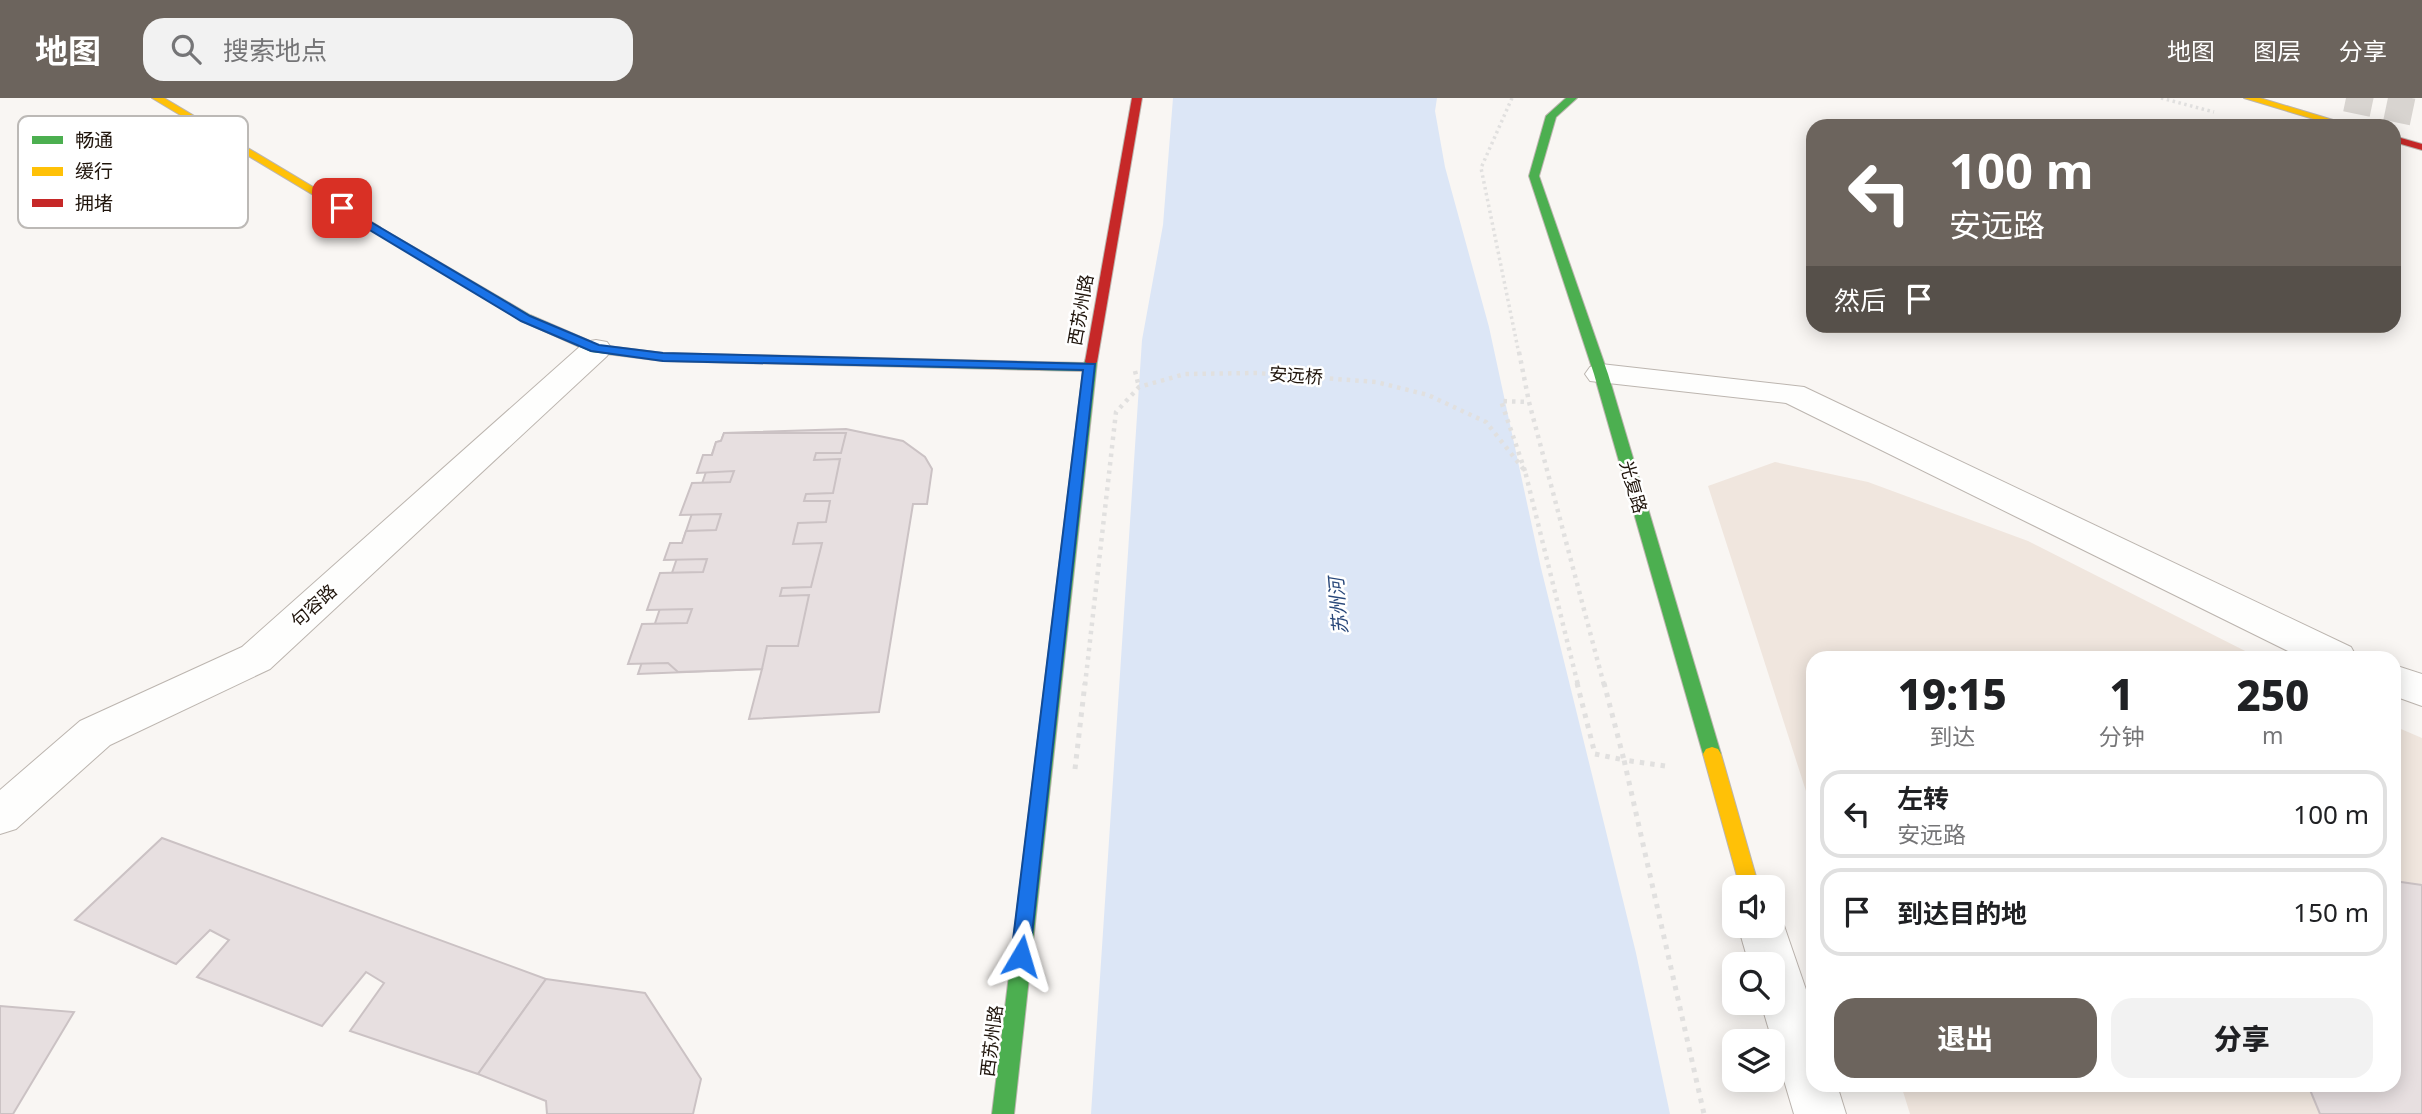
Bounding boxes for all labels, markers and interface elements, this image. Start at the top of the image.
search box [143,18,633,81]
text: 地图 [35,28,101,73]
icon: search [167,30,205,68]
text: 搜索地点 [223,32,327,68]
text: 地图 [2167,34,2215,67]
text: 图层 [2253,34,2301,67]
text: 分享 [2339,34,2387,67]
legend [18,116,248,228]
text: 畅通 [75,127,113,153]
text: 100 m [1949,137,2094,203]
icon: left [1834,147,1925,238]
text: 缓行 [75,158,113,184]
pin [312,178,372,238]
icon: arrive [323,189,361,227]
text: 拥堵 [75,190,113,216]
text: 安远路 [1949,203,2045,246]
street label: 西苏州路 [1062,272,1098,347]
icon: arrive [1900,280,1938,318]
text: 然后 [1834,282,1886,318]
street label: 安远桥 [1268,361,1324,389]
street label: 光复路 [1615,457,1653,516]
water label: 苏州河 [1322,572,1353,636]
street label: 句容路 [285,578,341,632]
text: 19:15 [1898,665,2007,722]
text: 1 [2109,665,2134,722]
text: 250 [2236,666,2309,723]
text: m [2262,719,2284,751]
text: 到达 [1929,720,1975,752]
text: 分钟 [2099,720,2145,752]
text: 左转 [1897,780,1949,816]
icon: left [1838,795,1876,833]
text: 100 m [2293,796,2369,832]
text: 安远路 [1897,818,1966,850]
map controls [1722,875,1785,1092]
button: sound [1722,875,1785,938]
icon: arrive [1838,893,1876,931]
text: 150 m [2293,894,2369,930]
text: 到达目的地 [1897,895,2027,931]
position arrow [984,919,1058,993]
button: search [1722,952,1785,1015]
button: 退出 [1834,998,2097,1078]
button: 分享 [2111,998,2373,1078]
street label: 西苏州路 [975,1004,1007,1078]
button: layers [1722,1029,1785,1092]

